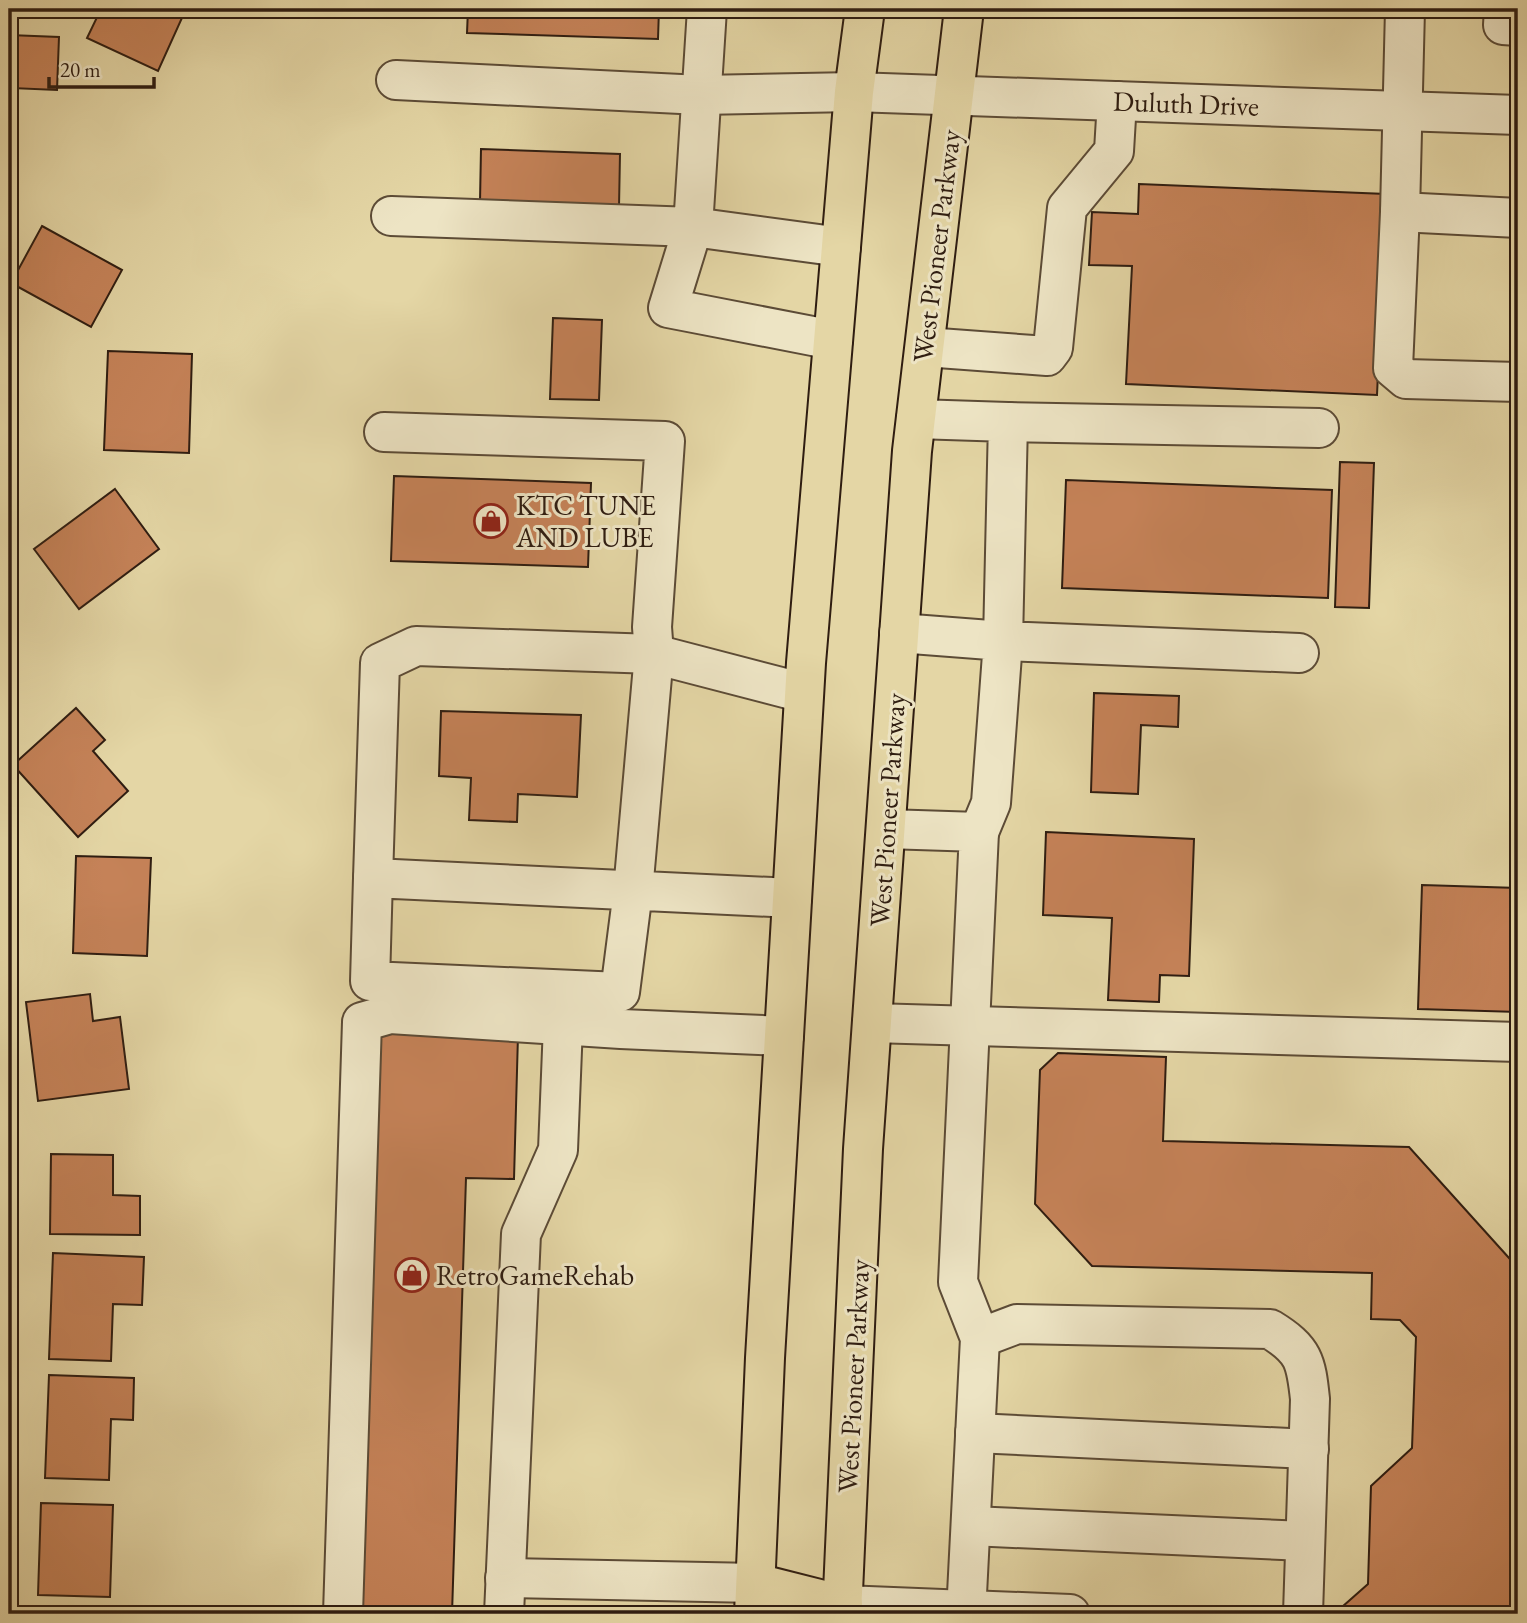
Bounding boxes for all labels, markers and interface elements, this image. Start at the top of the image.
scale bar [49,46,154,90]
text: 20 m [60,56,101,83]
street label: Duluth Drive [1112,82,1260,124]
street label: West Pioneer Parkway [904,127,968,364]
place label: KTC TUNE AND LUBE [515,487,656,555]
shop icon: KTC TUNE AND LUBE [472,502,510,540]
street label: West Pioneer Parkway [861,691,913,928]
shop icon: RetroGameRehab [393,1256,431,1294]
place label: RetroGameRehab [436,1257,634,1293]
street label: West Pioneer Parkway [829,1257,877,1494]

